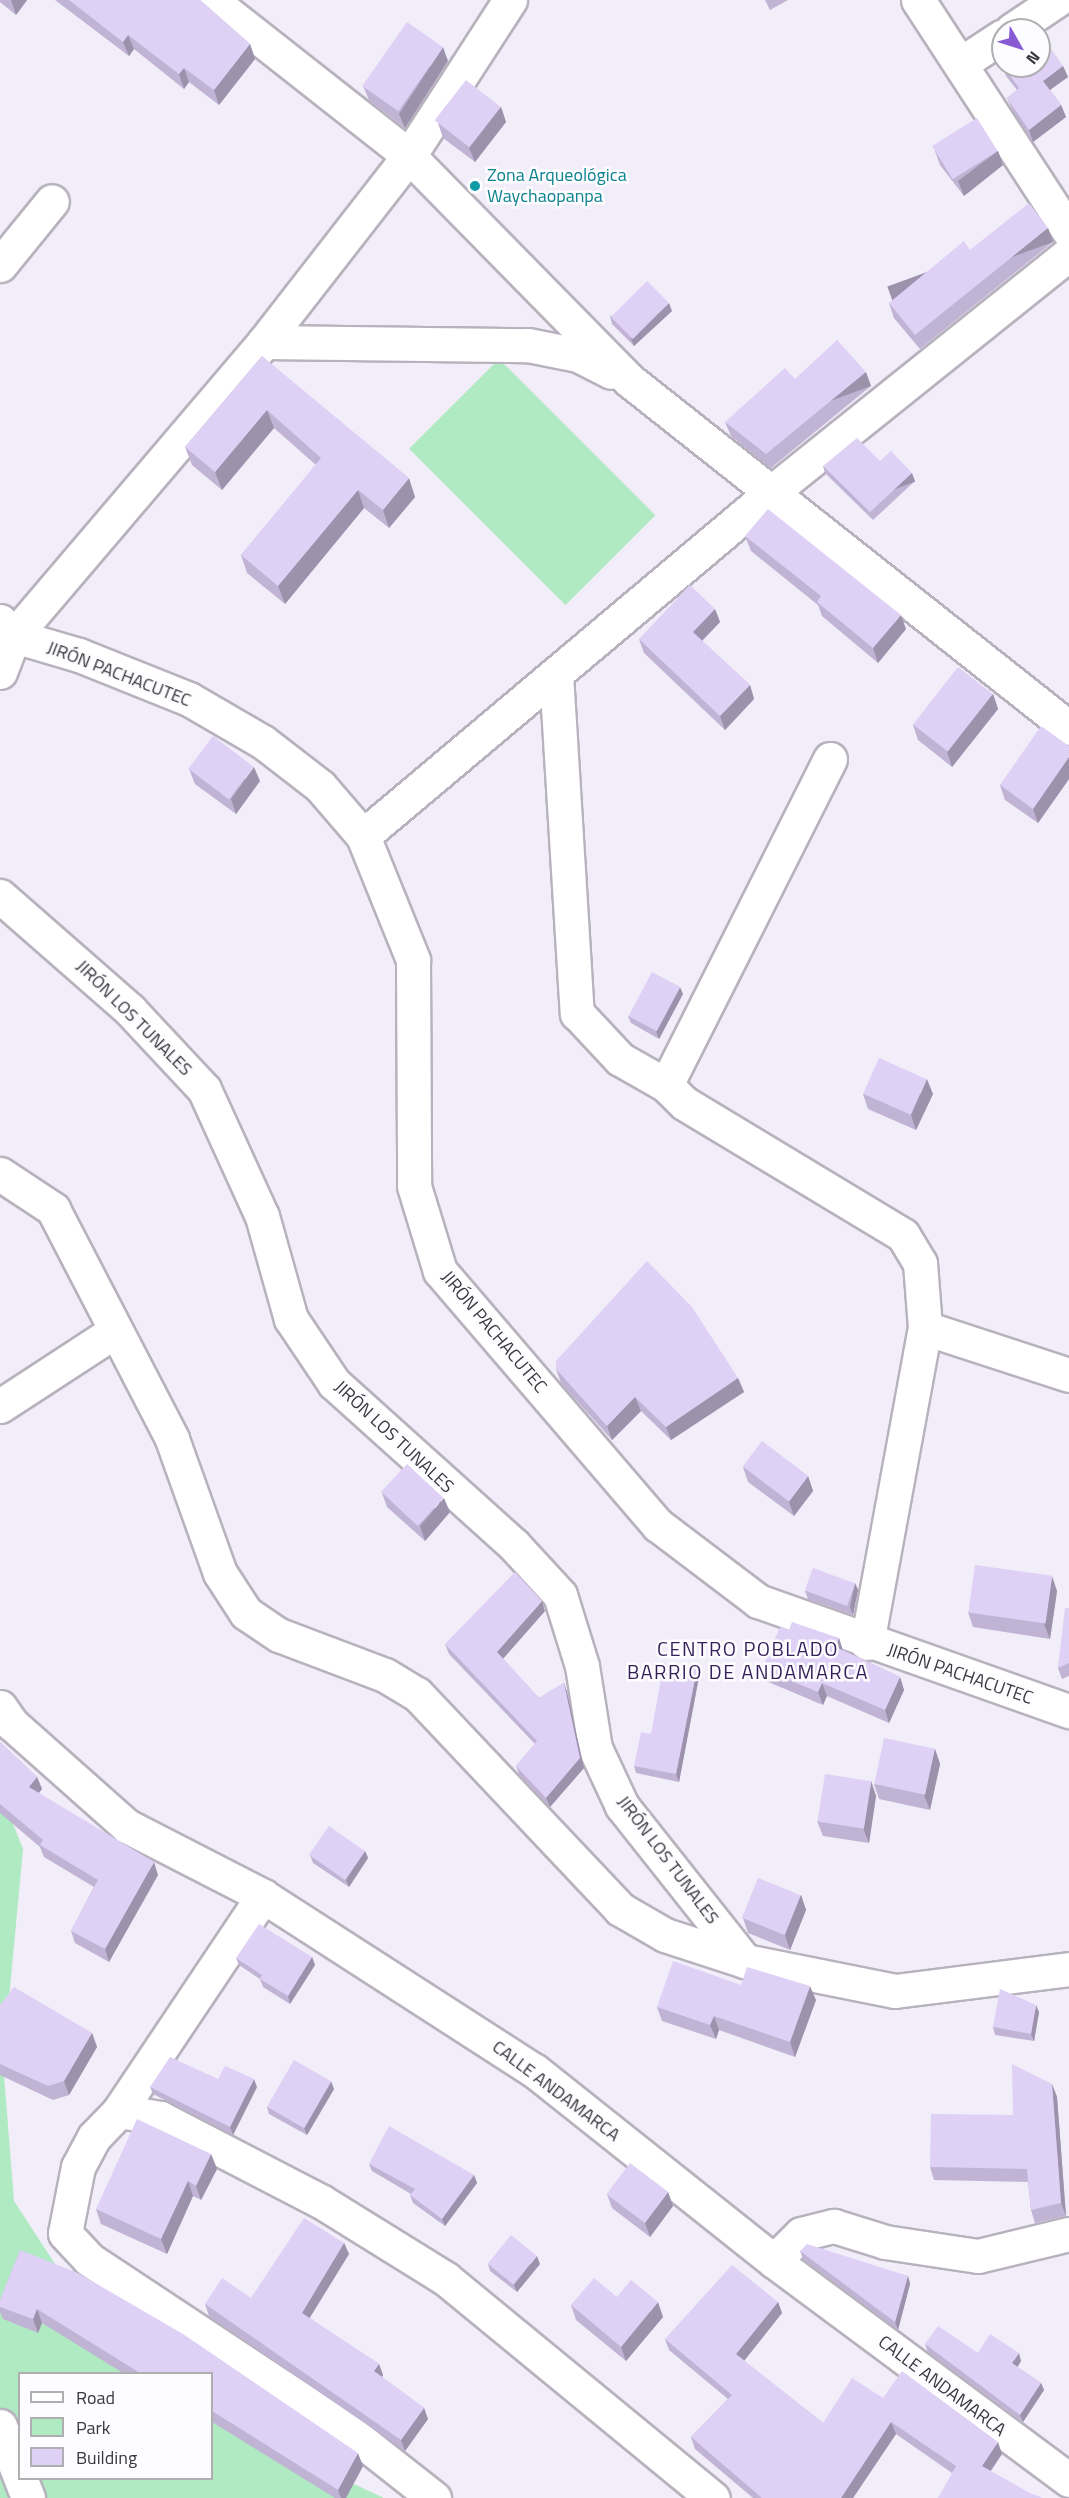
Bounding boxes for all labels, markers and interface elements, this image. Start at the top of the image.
north arrow [991,18,1051,78]
text: N [1021,46,1046,70]
place label: Zona Arqueológica Waychaopanpa [487,165,627,207]
marker: Zona Arqueológica Waychaopanpa [468,179,482,193]
street label: JIRÓN PACHACUTEC [44,637,194,711]
street label: JIRÓN LOS TUNALES [72,956,196,1080]
street label: JIRÓN PACHACUTEC [437,1267,551,1397]
street label: JIRÓN LOS TUNALES [330,1376,458,1498]
district label: CENTRO POBLADO BARRIO DE ANDAMARCA [627,1636,869,1683]
street label: JIRÓN PACHACUTEC [885,1639,1035,1709]
street label: JIRÓN LOS TUNALES [613,1792,723,1928]
street label: CALLE ANDAMARCA [488,2036,624,2146]
street label: CALLE ANDAMARCA [874,2331,1010,2441]
legend [18,2372,213,2480]
text: Road [76,2384,115,2411]
text: Park [76,2414,110,2441]
text: Building [76,2444,137,2471]

